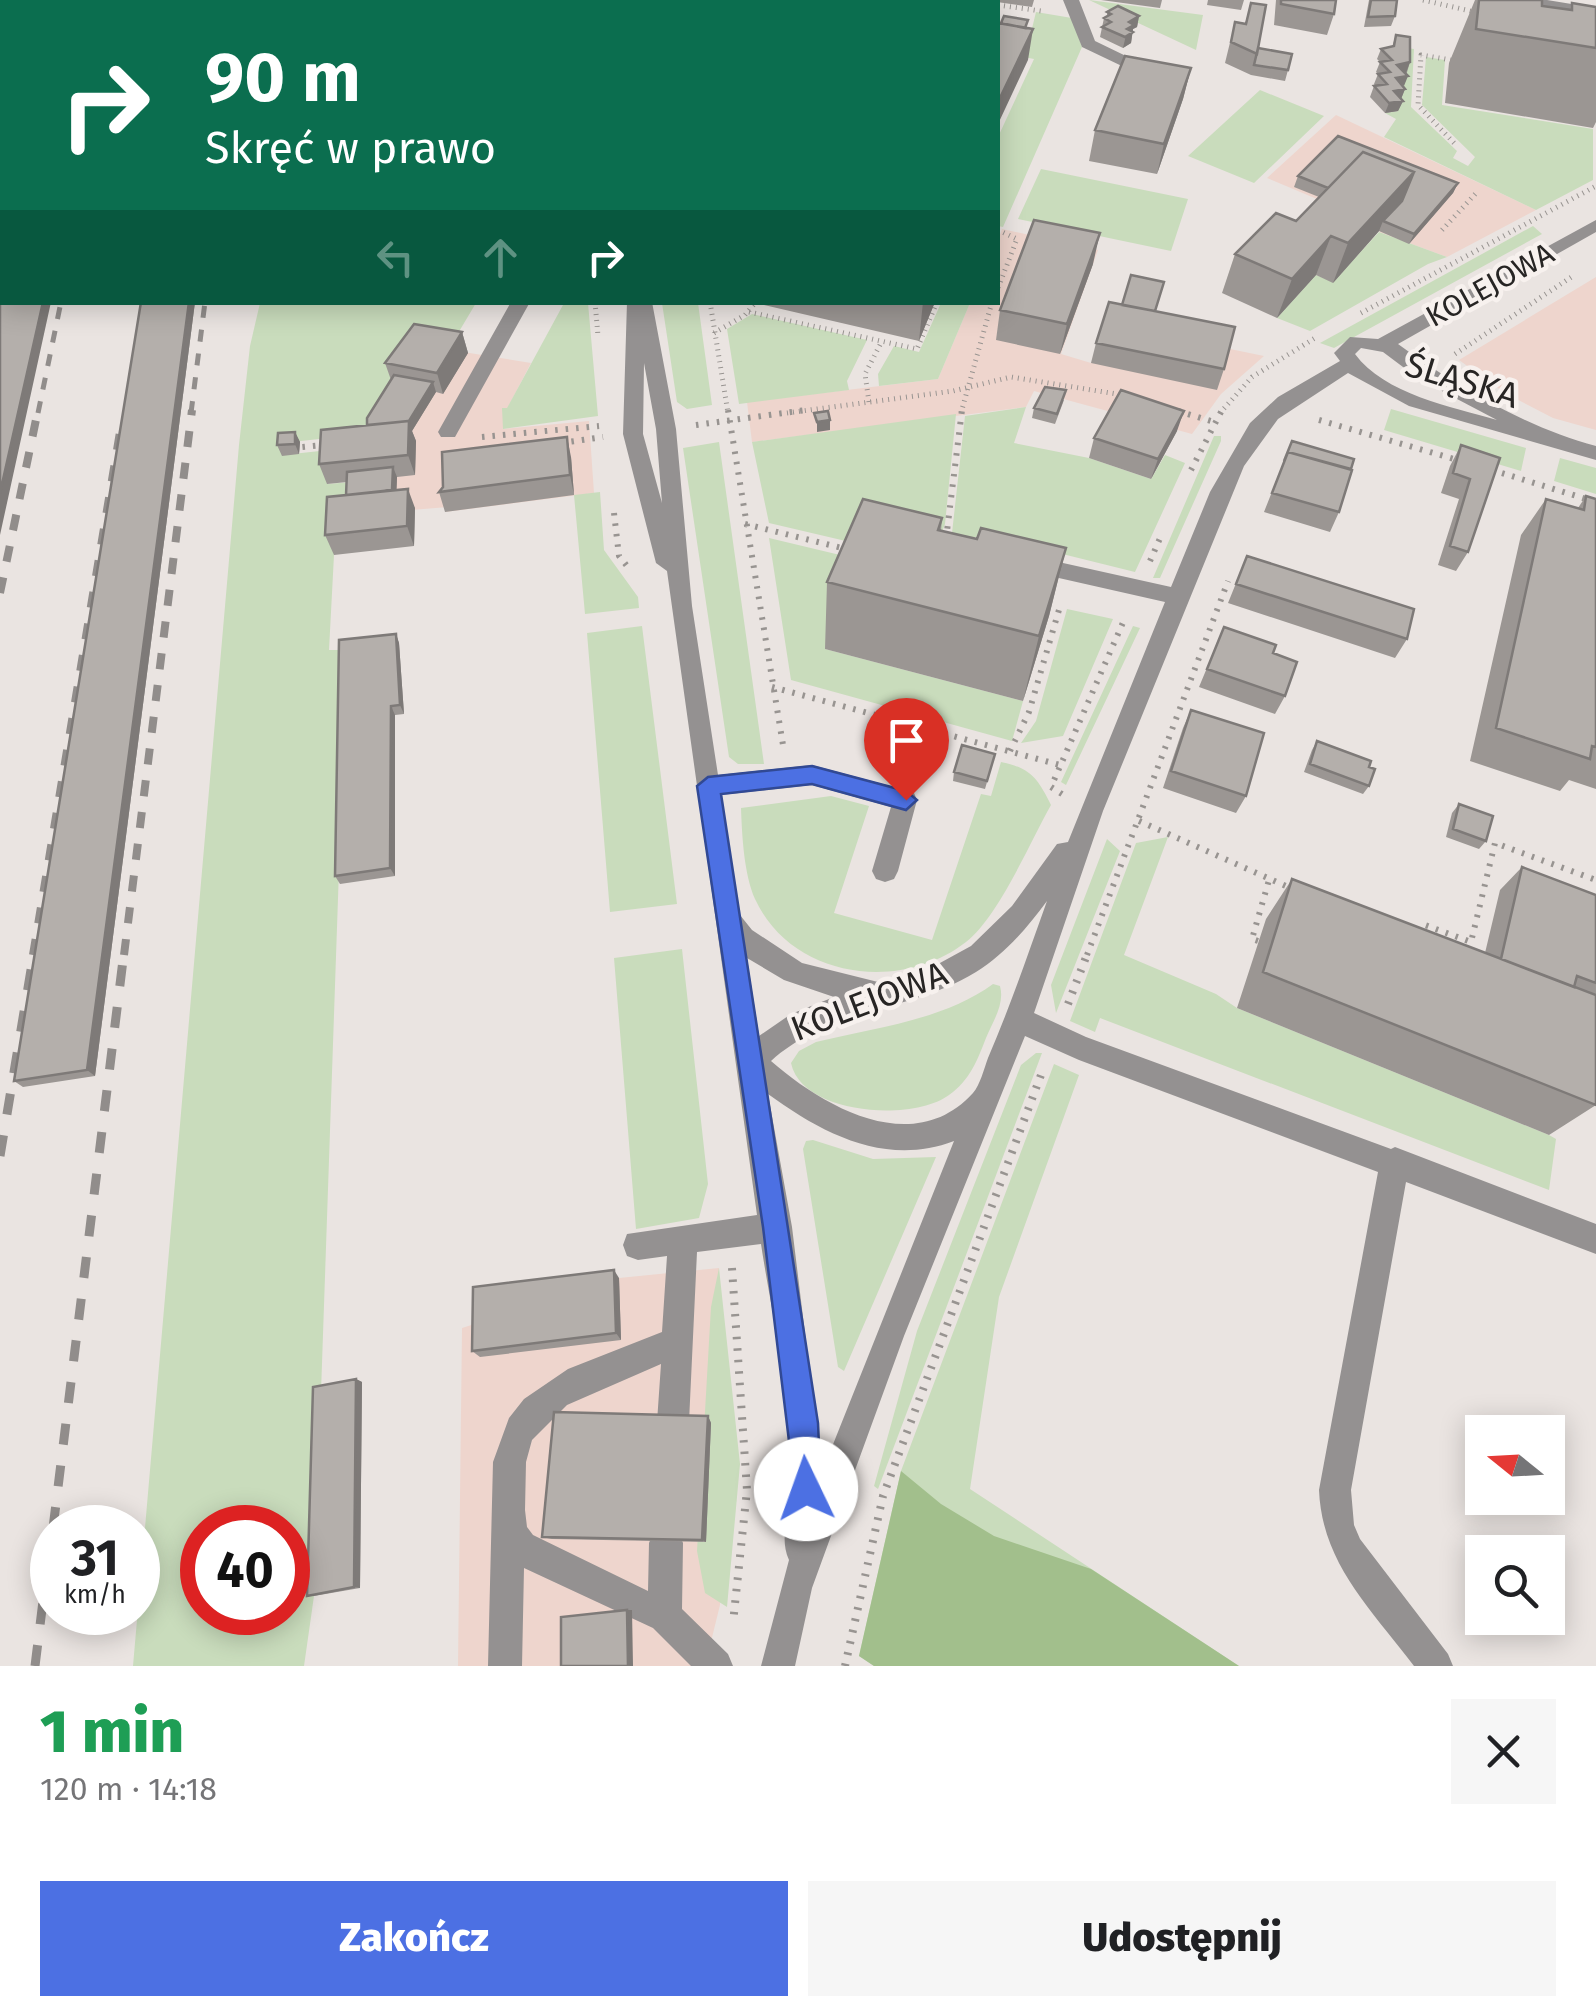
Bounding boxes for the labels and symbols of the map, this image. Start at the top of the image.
street label: KOLEJOWA [1420,235,1561,335]
street label: ŚLĄSKA [1400,343,1524,417]
pin [864,698,949,801]
street label: KOLEJOWA [785,952,953,1050]
north arrow [1465,1415,1565,1515]
position arrow [754,1437,858,1541]
speed limit sign: 40 [180,1505,310,1635]

